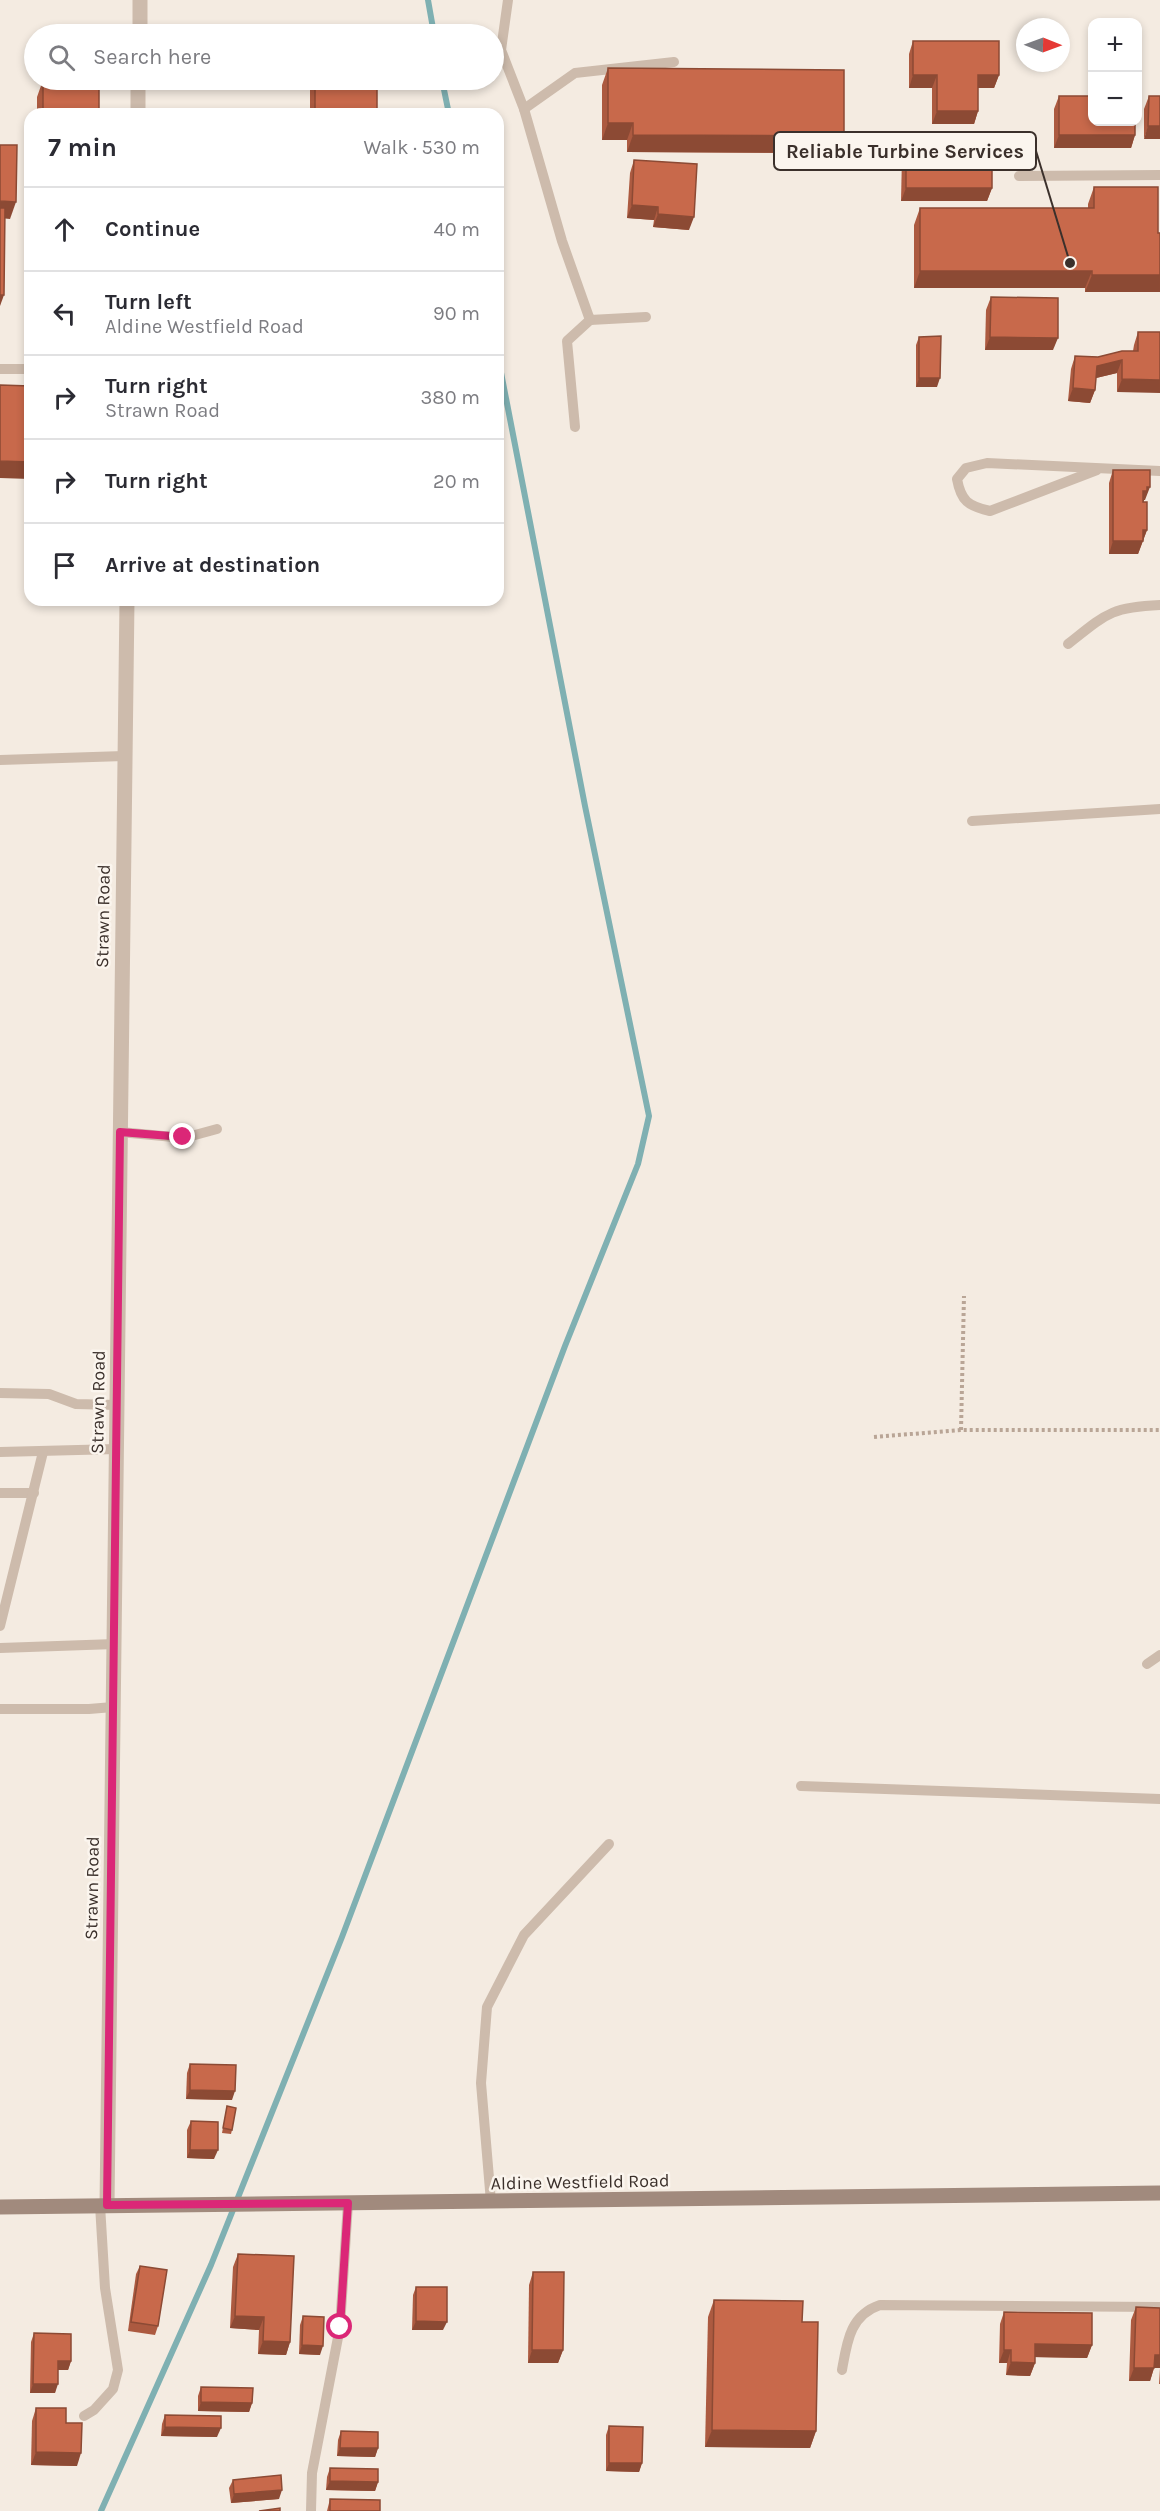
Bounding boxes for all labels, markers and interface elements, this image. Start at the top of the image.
north arrow [1016,18,1070,72]
map controls [1088,18,1142,126]
button: + [1088,18,1142,72]
search box [24,24,504,90]
icon: search [45,41,78,74]
text: Search here [93,44,211,70]
button: − [1088,72,1142,126]
text: 7 min [48,132,117,163]
callout: Reliable Turbine Services [774,132,1036,170]
text: Walk · 530 m [363,136,480,159]
text: Reliable Turbine Services [786,140,1024,163]
icon: ahead [48,213,81,246]
text: Continue [105,216,200,242]
text: 40 m [434,218,480,241]
text: Turn left [105,289,192,315]
icon: left [48,297,81,330]
text: 90 m [433,302,480,325]
text: Aldine Westfield Road [105,315,304,338]
text: Turn right [105,373,208,399]
icon: right [48,381,81,414]
text: 380 m [421,386,480,409]
text: Strawn Road [105,399,220,422]
icon: right [48,465,81,498]
text: Turn right [105,468,208,494]
text: 20 m [433,470,480,493]
icon: arrive [48,549,81,582]
text: Arrive at destination [105,552,320,578]
street label: Strawn Road [91,864,115,968]
route end [169,1123,195,1149]
street label: Strawn Road [86,1350,110,1454]
street label: Strawn Road [80,1836,104,1940]
street label: Aldine Westfield Road [490,2169,670,2195]
route start [326,2313,352,2339]

